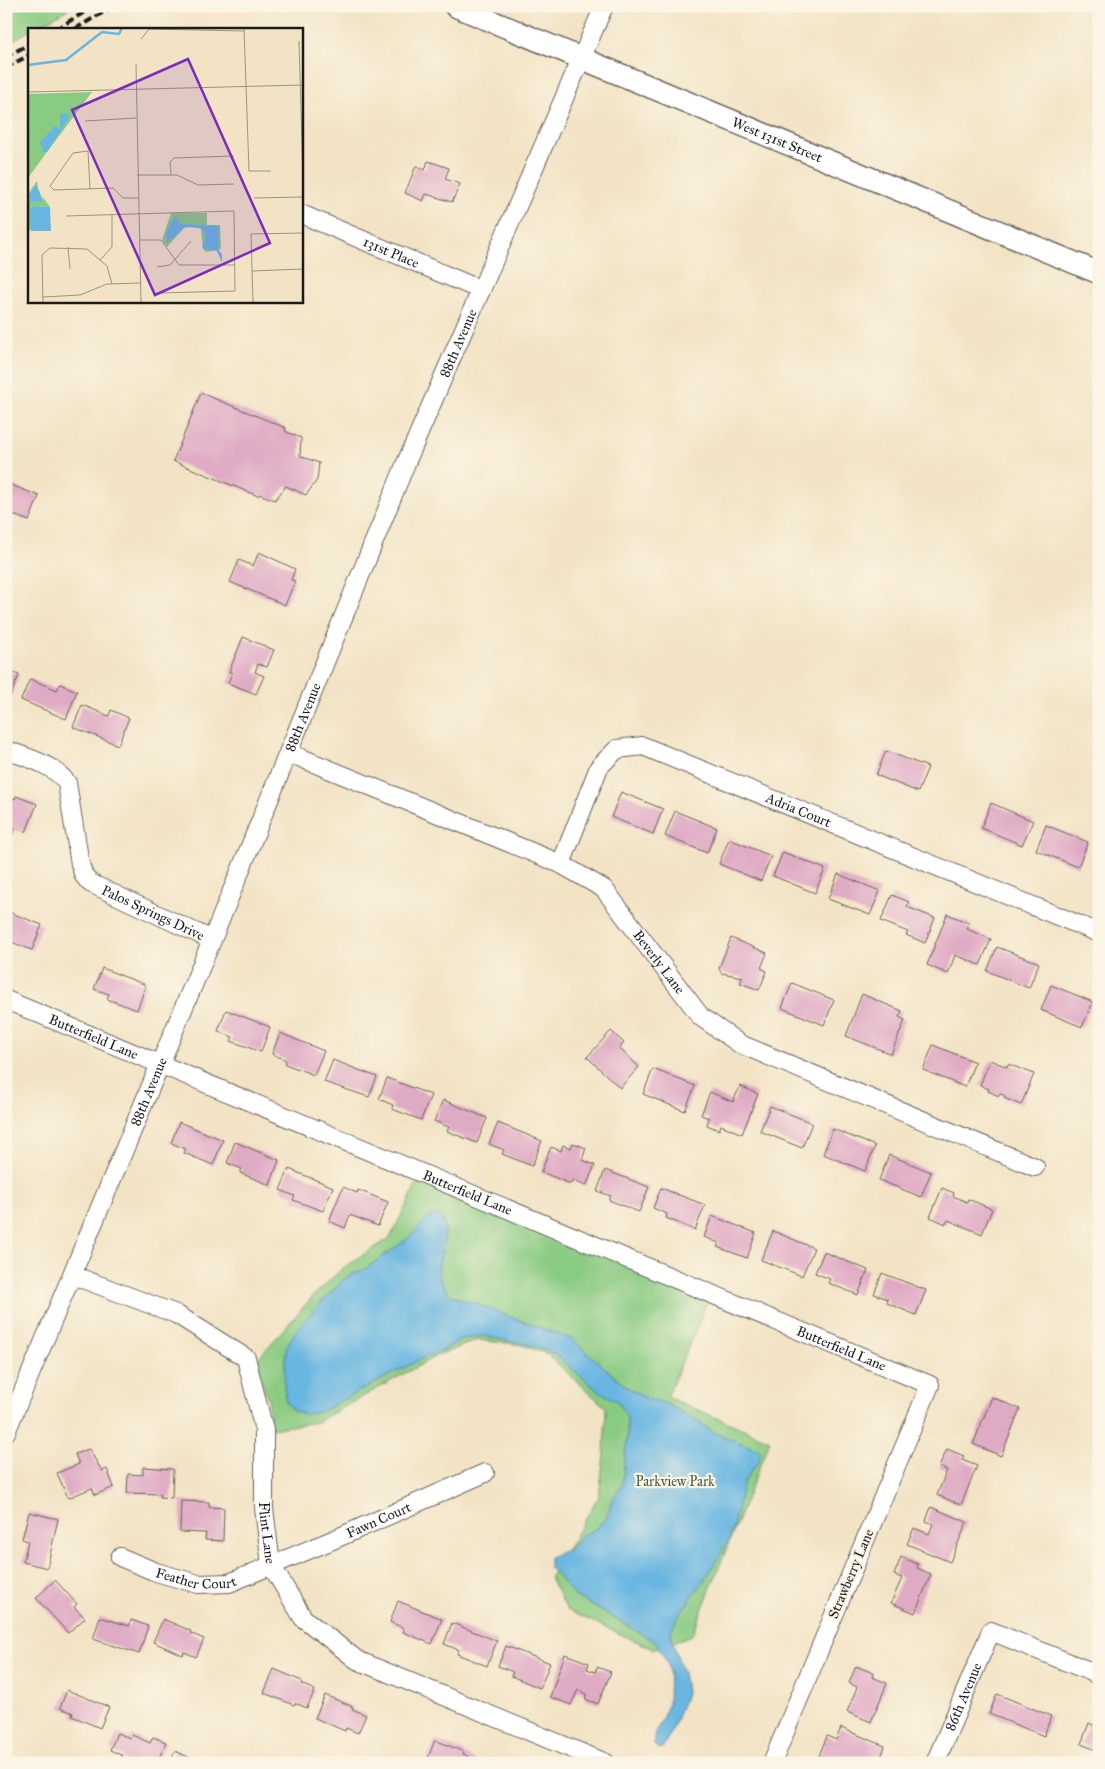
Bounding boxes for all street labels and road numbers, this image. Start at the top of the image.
street label: West 131st Street [730,113,825,166]
street label: 131st Place [361,233,422,272]
street label: 88th Avenue [436,306,480,380]
street label: 88th Avenue [281,680,324,754]
street label: Adria Court [763,789,834,831]
street label: Palos Springs Drive [99,881,207,944]
street label: Beverly Lane [630,927,689,997]
street label: Butterfield Lane [46,1010,141,1063]
street label: 88th Avenue [127,1055,170,1128]
street label: Butterfield Lane [420,1166,515,1219]
street label: Butterfield Lane [794,1322,889,1374]
street label: Fawn Court [344,1498,413,1542]
street label: Flint Lane [256,1502,279,1565]
street label: Strawberry Lane [824,1527,878,1621]
street label: Feather Court [154,1564,239,1593]
street label: 86th Avenue [941,1660,985,1733]

